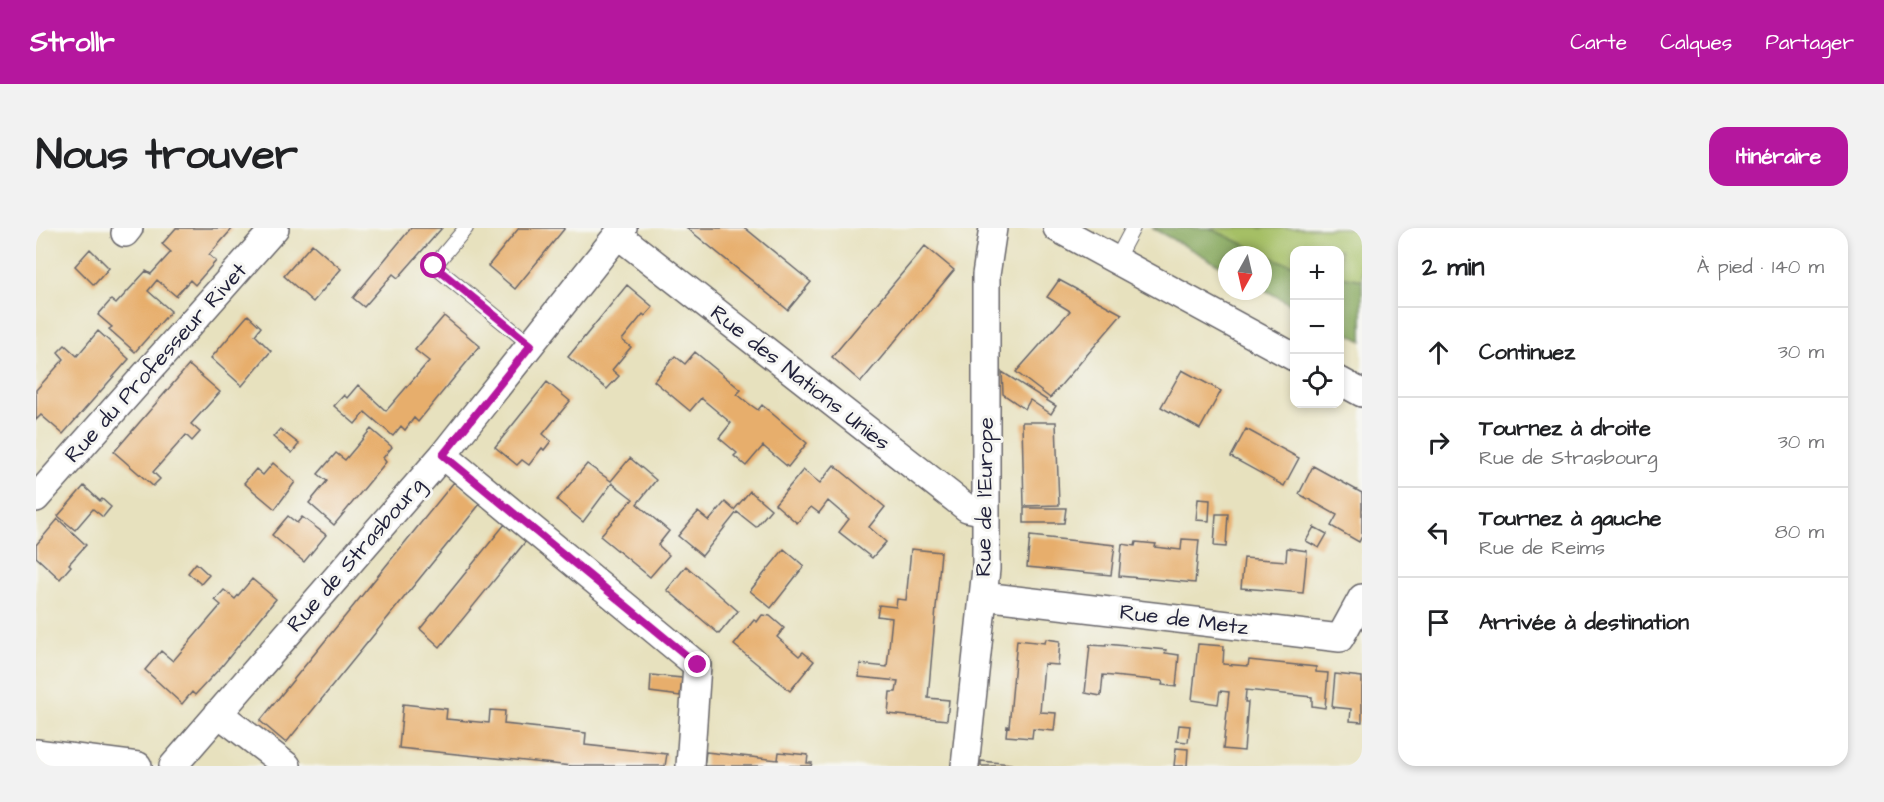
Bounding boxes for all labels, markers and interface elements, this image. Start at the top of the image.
text: Strollr [30,23,115,62]
text: Carte [1570,28,1627,57]
text: Calques [1660,28,1732,57]
text: Partager [1765,28,1854,57]
text: Nous trouver [36,127,298,185]
button: Itinéraire [1709,127,1848,186]
north arrow [1218,246,1272,300]
map controls [1290,246,1344,408]
button: + [1290,246,1344,300]
text: 2 min [1422,249,1484,285]
route start [420,252,446,278]
text: À pied · 140 m [1697,253,1824,281]
street label: Rue du Professeur Rivet [58,256,254,470]
street label: Rue des Nations Unies [704,298,896,458]
button: − [1290,300,1344,354]
icon: ahead [1422,336,1455,369]
text: Continuez [1479,337,1575,368]
text: 30 m [1778,338,1824,366]
button: locate [1290,354,1344,408]
text: Tournez à droite [1479,413,1651,444]
street label: Rue de l'Europe [968,417,1002,577]
icon: right [1422,426,1455,459]
text: 30 m [1778,428,1824,456]
text: Rue de Strasbourg [1479,444,1658,472]
street label: Rue de Strasbourg [280,471,433,640]
text: Tournez à gauche [1479,503,1661,534]
icon: left [1422,516,1455,549]
text: 80 m [1775,518,1824,546]
text: Rue de Reims [1479,534,1605,562]
street label: Rue de Metz [1118,597,1250,643]
icon: arrive [1422,606,1455,639]
text: Arrivée à destination [1479,607,1689,638]
route end [684,651,710,677]

